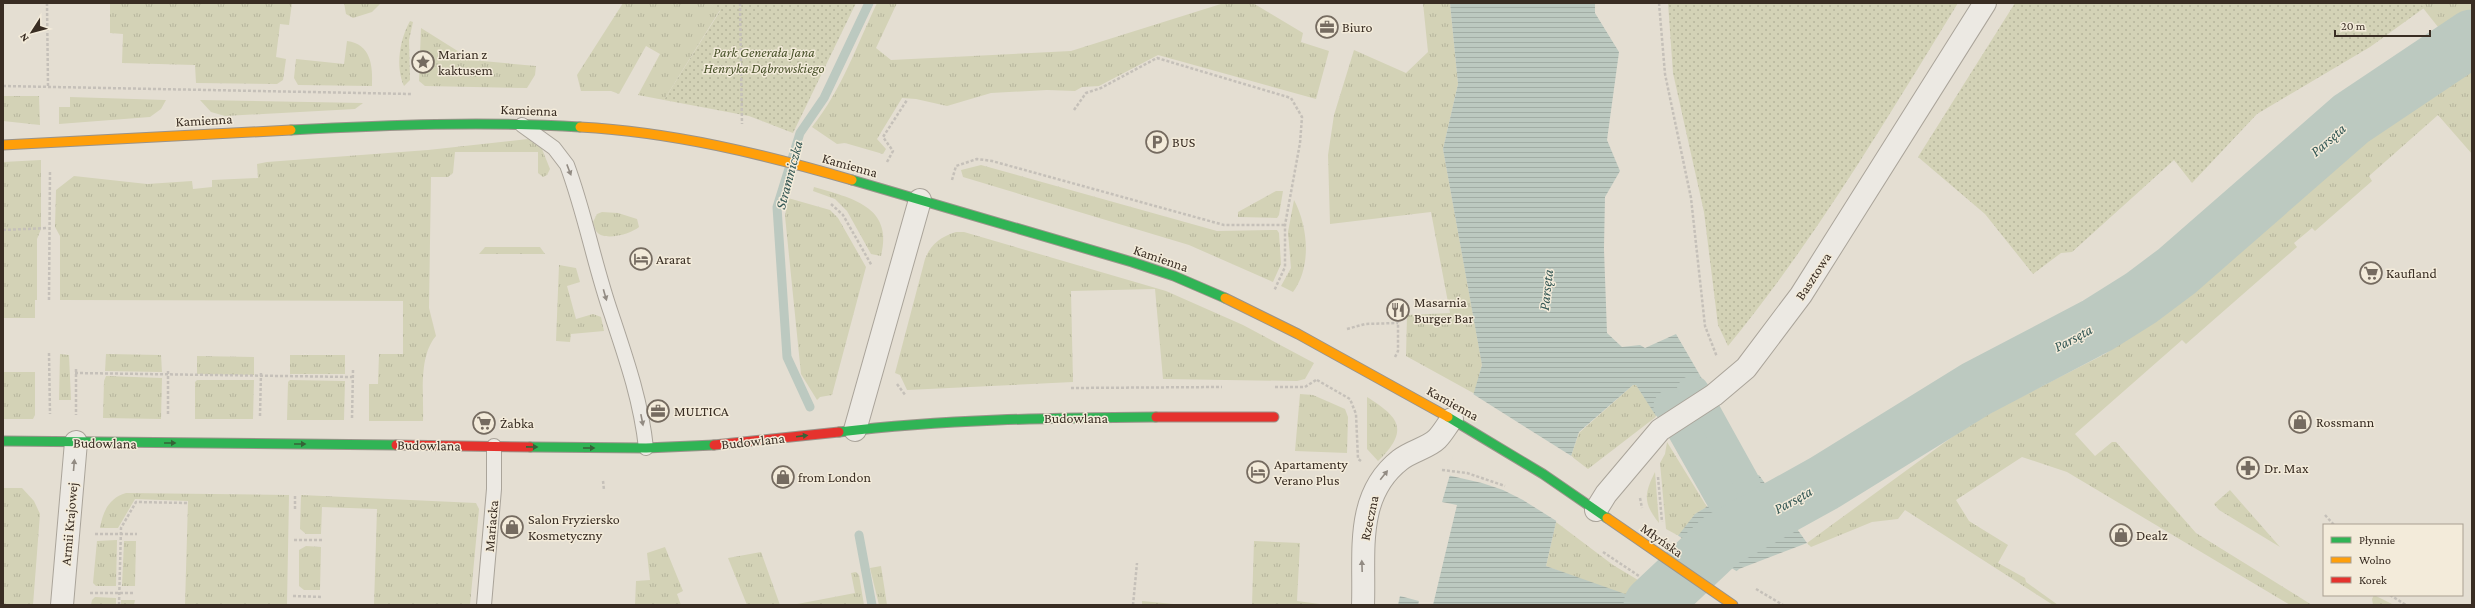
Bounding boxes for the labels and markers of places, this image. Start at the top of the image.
office icon: Biuro [1314,14,1340,40]
place label: Biuro [1342,19,1372,35]
place label: Marian z kaktusem [438,46,493,78]
place icon: Marian z kaktusem [410,49,436,75]
parking icon: BUS [1144,129,1170,155]
place label: BUS [1172,134,1196,150]
hotel icon: Ararat [628,246,654,272]
place label: Ararat [656,251,691,267]
supermarket icon: Kaufland [2358,260,2384,286]
place label: Kaufland [2386,265,2437,281]
place label: Masarnia Burger Bar [1414,294,1473,326]
restaurant icon: Masarnia Burger Bar [1385,297,1411,323]
office icon: MULTICA [645,398,671,424]
place label: MULTICA [674,403,729,419]
shop icon: Rossmann [2287,409,2313,435]
supermarket icon: Żabka [471,410,497,436]
place label: Rossmann [2316,414,2375,430]
place label: Żabka [500,415,535,431]
pharmacy icon: Dr. Max [2235,455,2261,481]
place label: Apartamenty Verano Plus [1274,456,1348,488]
hotel icon: Apartamenty Verano Plus [1245,459,1271,485]
place label: Dr. Max [2264,460,2309,476]
shop icon: from London [770,464,796,490]
place label: from London [798,469,871,485]
place label: Salon Fryziersko Kosmetyczny [528,511,620,543]
shop icon: Salon Fryziersko Kosmetyczny [499,514,525,540]
shop icon: Dealz [2108,522,2134,548]
place label: Dealz [2136,527,2168,543]

